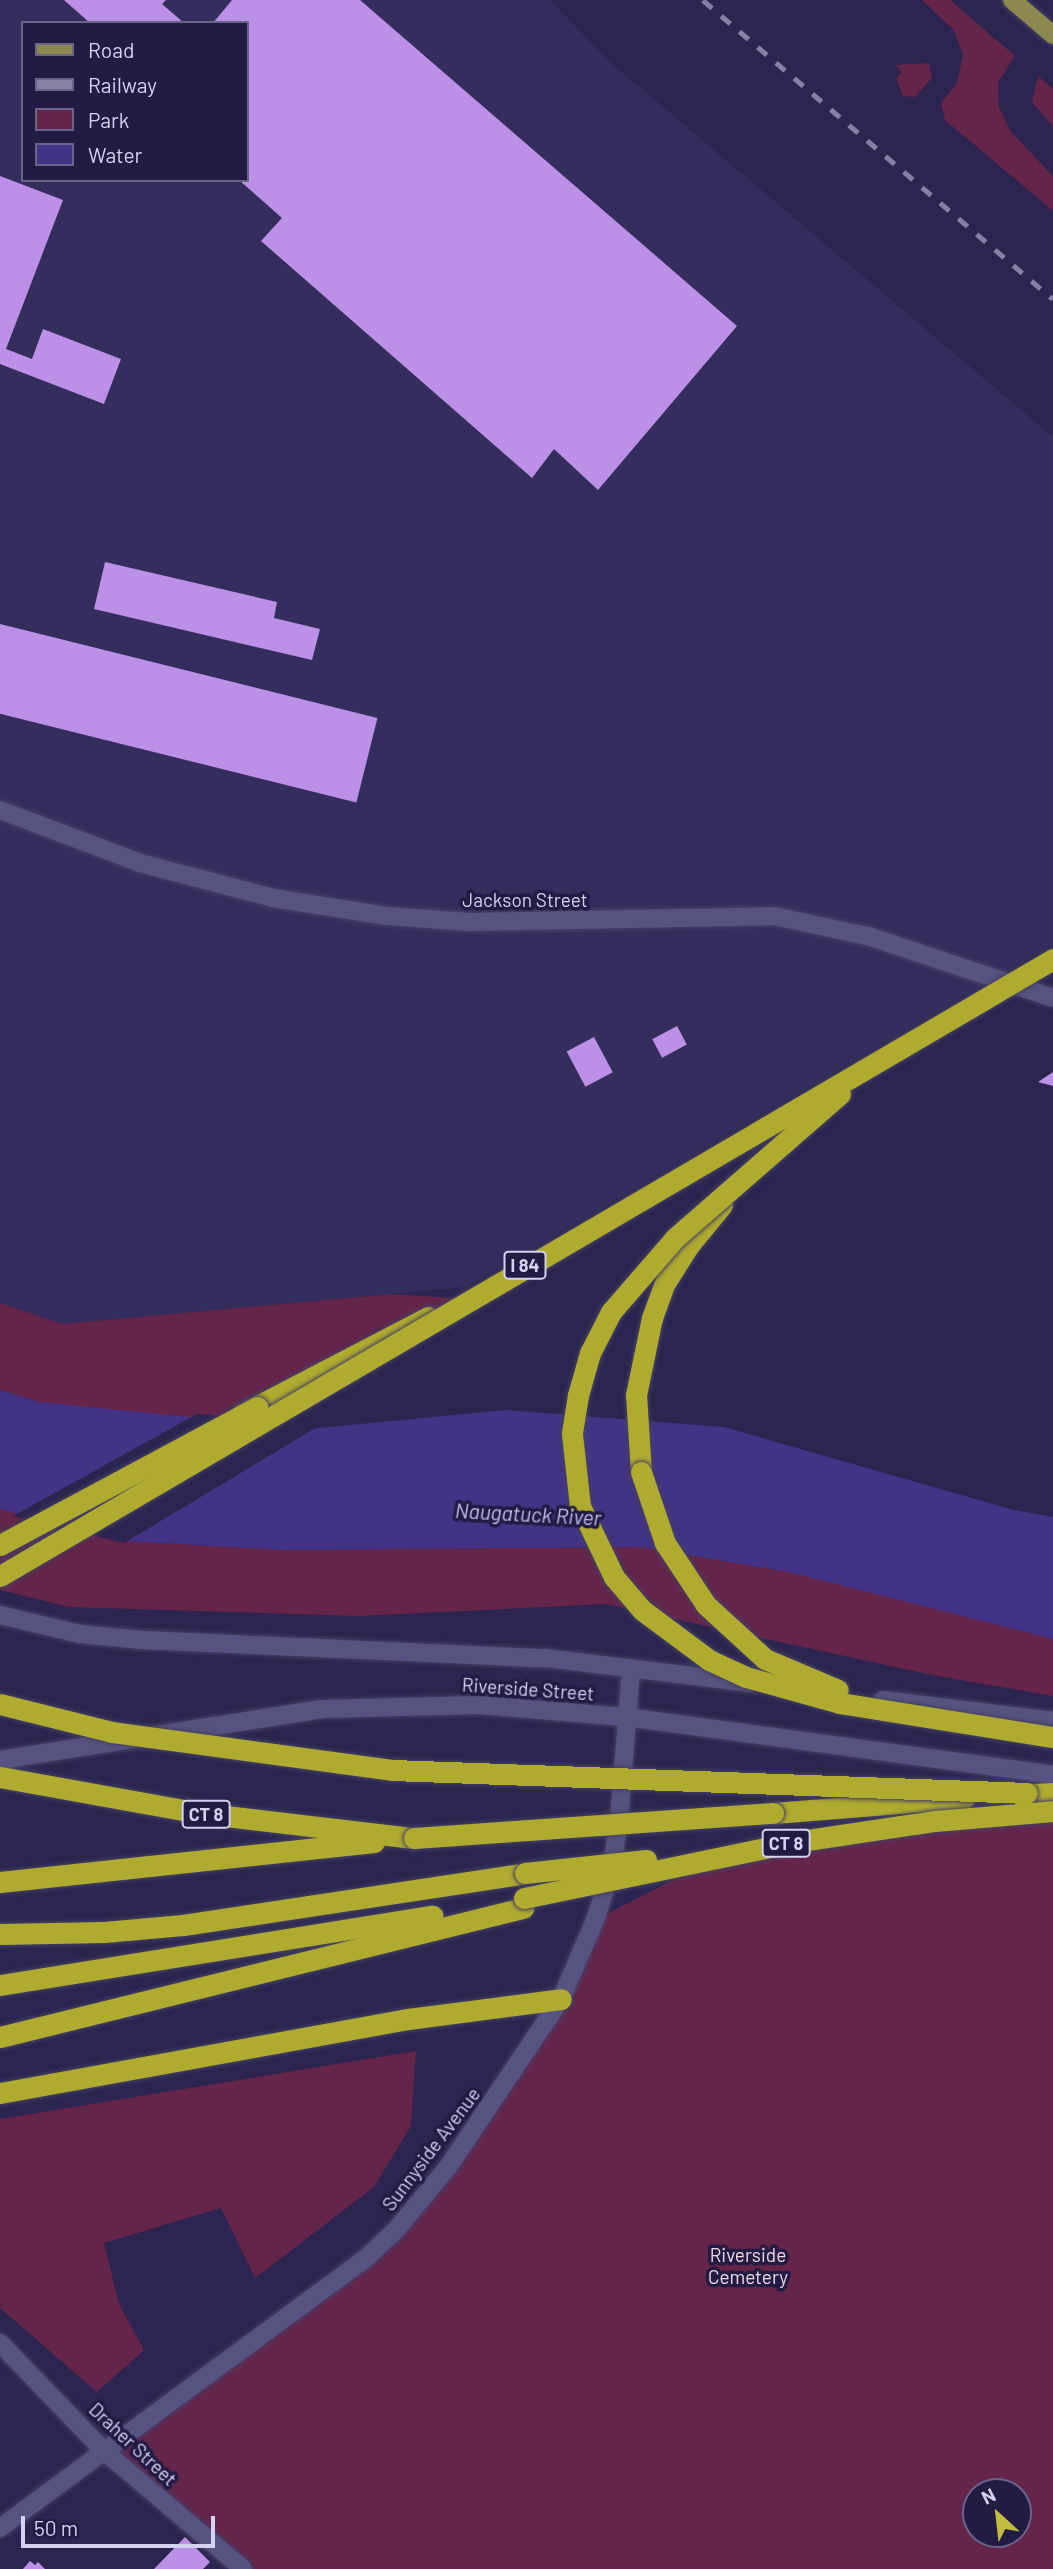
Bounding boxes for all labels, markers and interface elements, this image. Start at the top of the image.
legend [21,21,248,182]
text: Road [88,37,134,62]
text: Railway [88,72,157,97]
text: Park [88,107,129,132]
text: Water [88,142,142,167]
street label: Jackson Street [462,889,588,911]
road number: I 84 [502,1250,548,1280]
water label: Naugatuck River [454,1498,602,1530]
street label: Riverside Street [461,1673,595,1705]
road number: CT 8 [182,1800,230,1828]
road number: CT 8 [762,1828,810,1857]
street label: Sunnyside Avenue [377,2083,485,2215]
park label: Riverside Cemetery [708,2244,788,2288]
street label: Draher Street [85,2398,181,2490]
north arrow [962,2478,1032,2548]
text: N [977,2483,999,2509]
scale bar [24,2502,219,2546]
text: 50 m [34,2515,78,2540]

